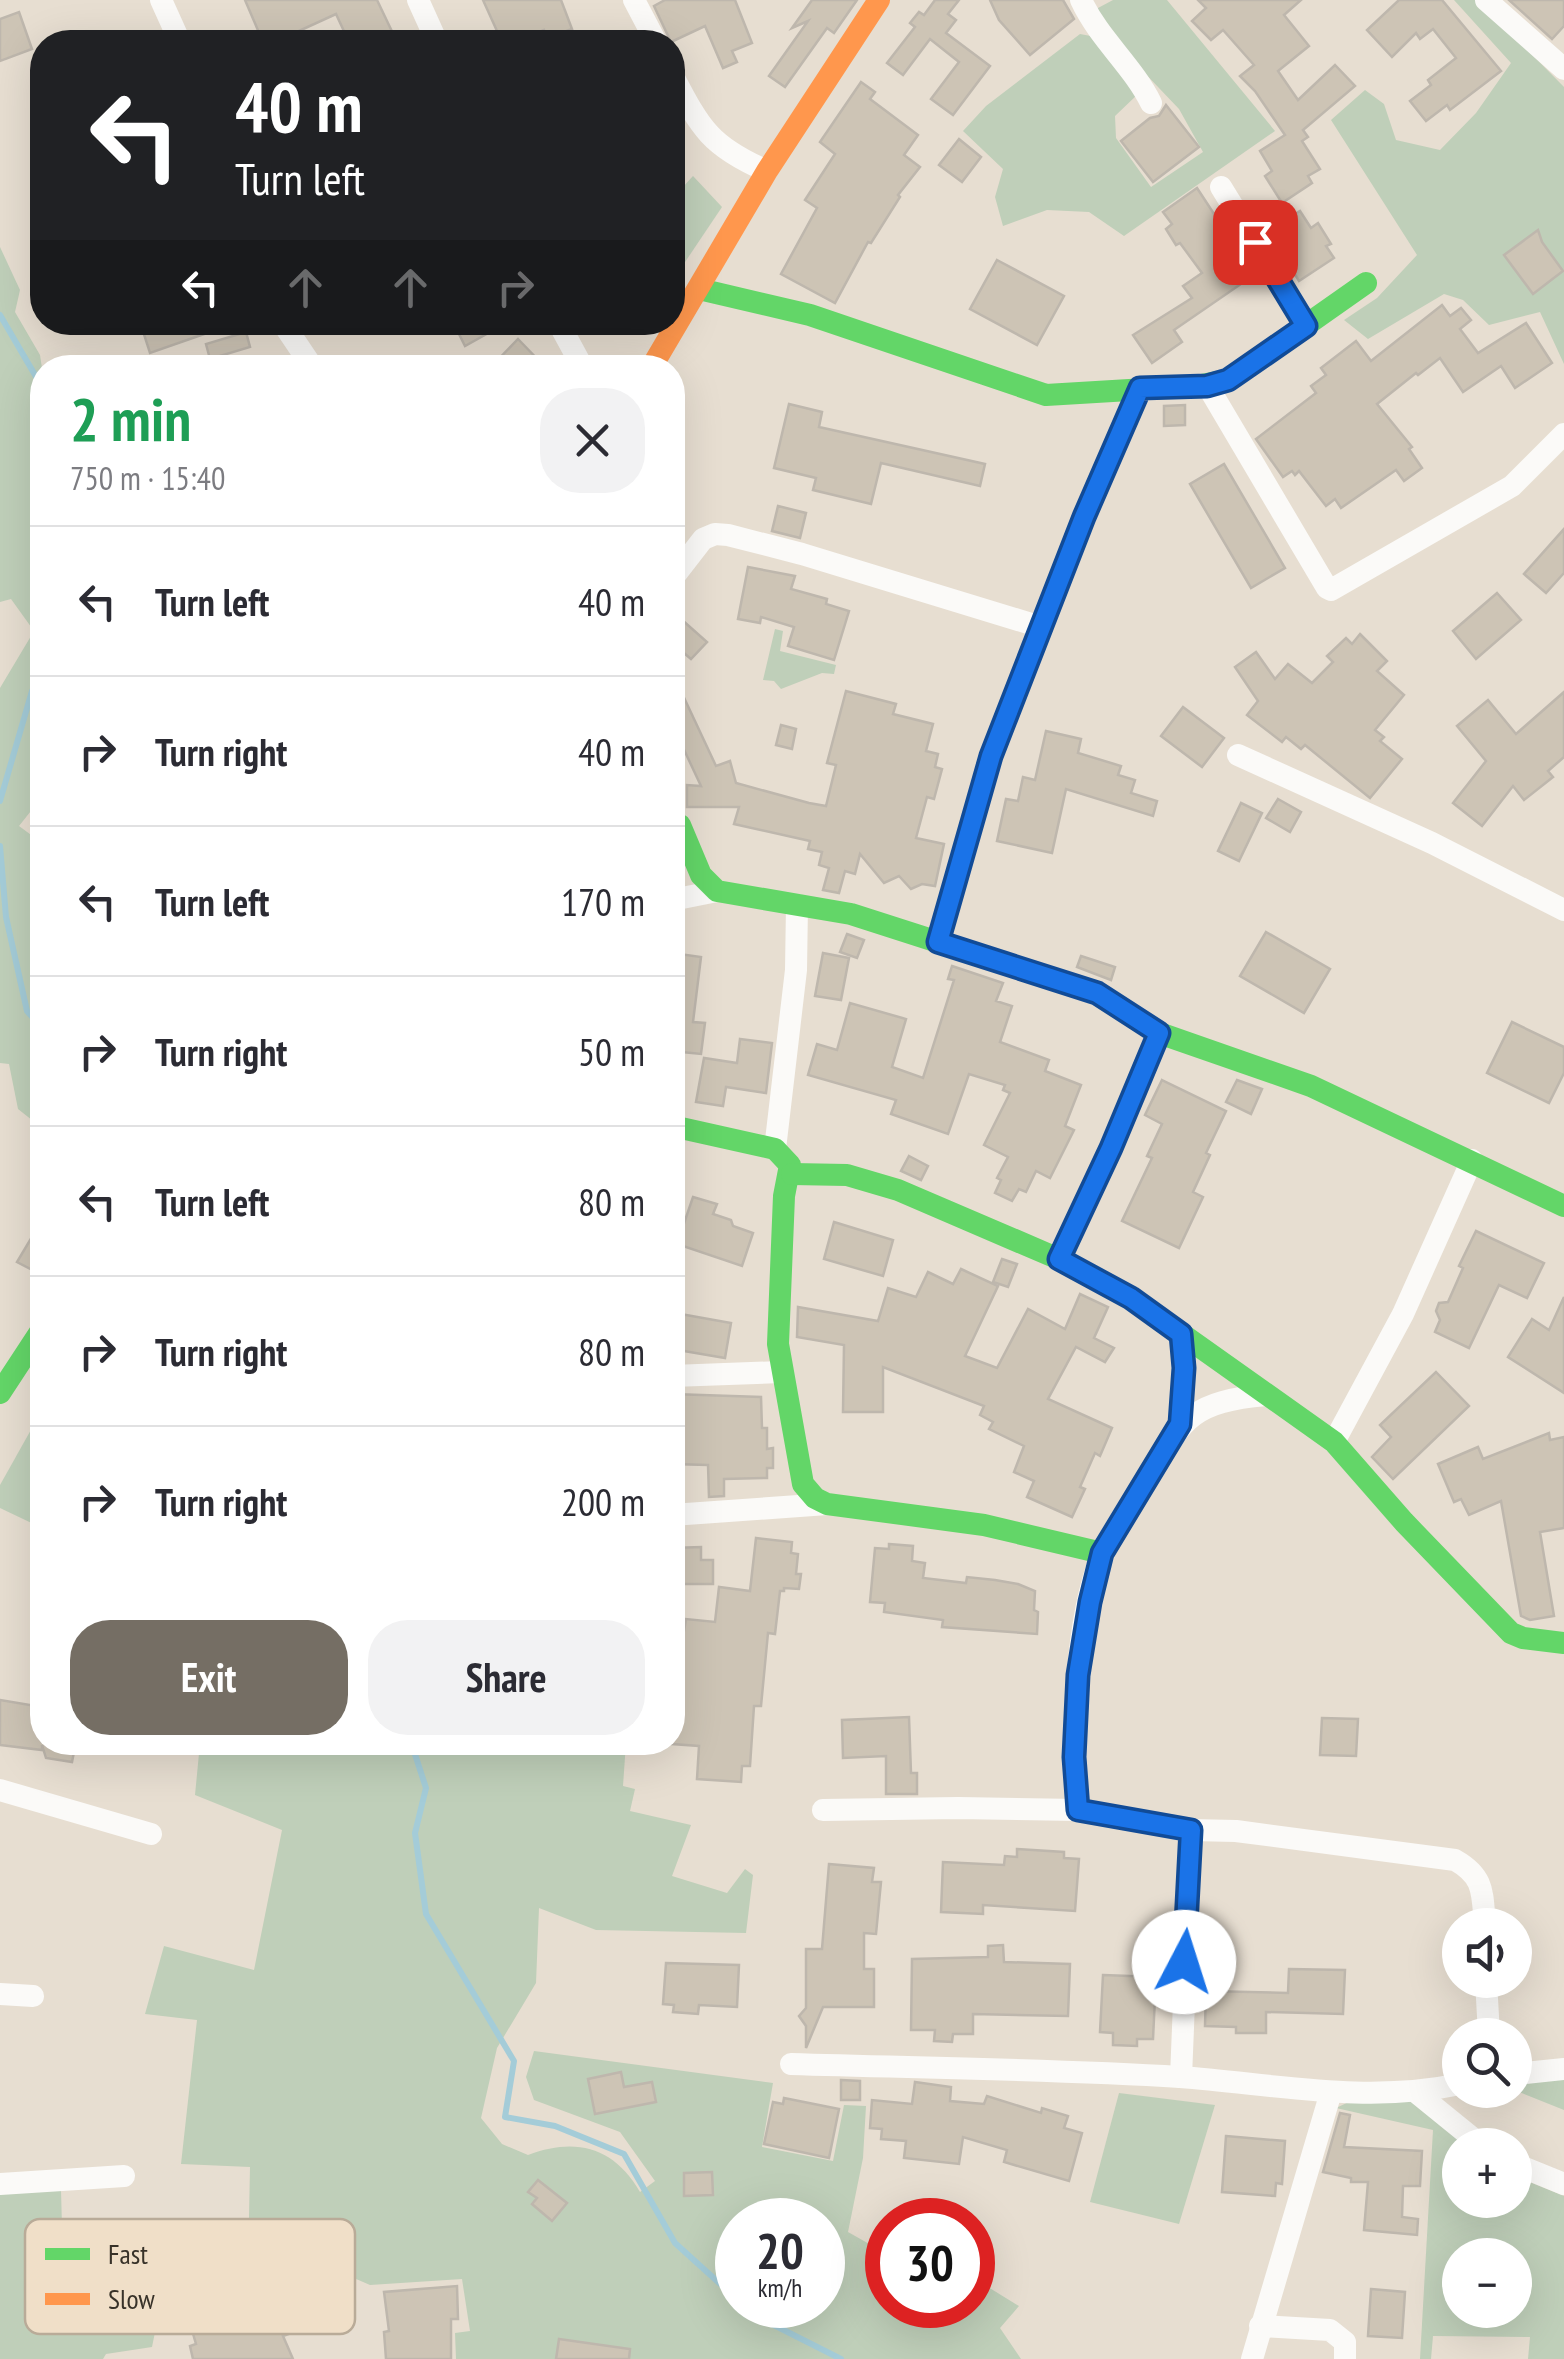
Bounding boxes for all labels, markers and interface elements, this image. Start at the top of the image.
text: 40 m [235,61,363,151]
icon: left [70,70,200,200]
text: Turn left [235,149,365,207]
pin [1213,200,1298,285]
icon: arrive [1228,215,1283,270]
icon: left [173,260,228,315]
icon: ahead [278,260,333,315]
icon: ahead [383,260,438,315]
icon: right [488,260,543,315]
text: 2 min [70,380,191,458]
button: close [540,388,645,493]
text: 750 m · 15:40 [70,457,225,499]
icon: left [70,574,125,629]
text: Turn left [155,577,269,626]
text: 40 m [578,577,645,626]
icon: right [70,724,125,779]
text: Turn right [155,727,287,776]
text: 40 m [578,727,645,776]
icon: left [70,874,125,929]
text: Turn left [155,877,269,926]
text: 170 m [561,877,645,926]
icon: right [70,1024,125,1079]
text: Turn right [155,1027,287,1076]
text: 50 m [578,1027,645,1076]
icon: left [70,1174,125,1229]
text: Turn left [155,1177,269,1226]
text: 80 m [578,1177,645,1226]
icon: right [70,1324,125,1379]
text: Turn right [155,1327,287,1376]
text: 80 m [578,1327,645,1376]
icon: right [70,1474,125,1529]
text: Turn right [155,1477,287,1526]
text: 200 m [561,1477,645,1526]
button: Exit [70,1620,348,1735]
button: Share [368,1620,645,1735]
map controls [1442,1908,1532,2328]
button: sound [1442,1908,1532,1998]
position arrow [1132,1910,1236,2014]
button: search [1442,2018,1532,2108]
button: + [1442,2128,1532,2218]
speed limit sign: 30 [865,2198,995,2328]
text: 20 [756,2218,804,2283]
legend [25,2219,355,2334]
text: Fast [108,2235,148,2272]
button: − [1442,2238,1532,2328]
text: km/h [758,2272,802,2304]
text: Slow [108,2280,155,2317]

